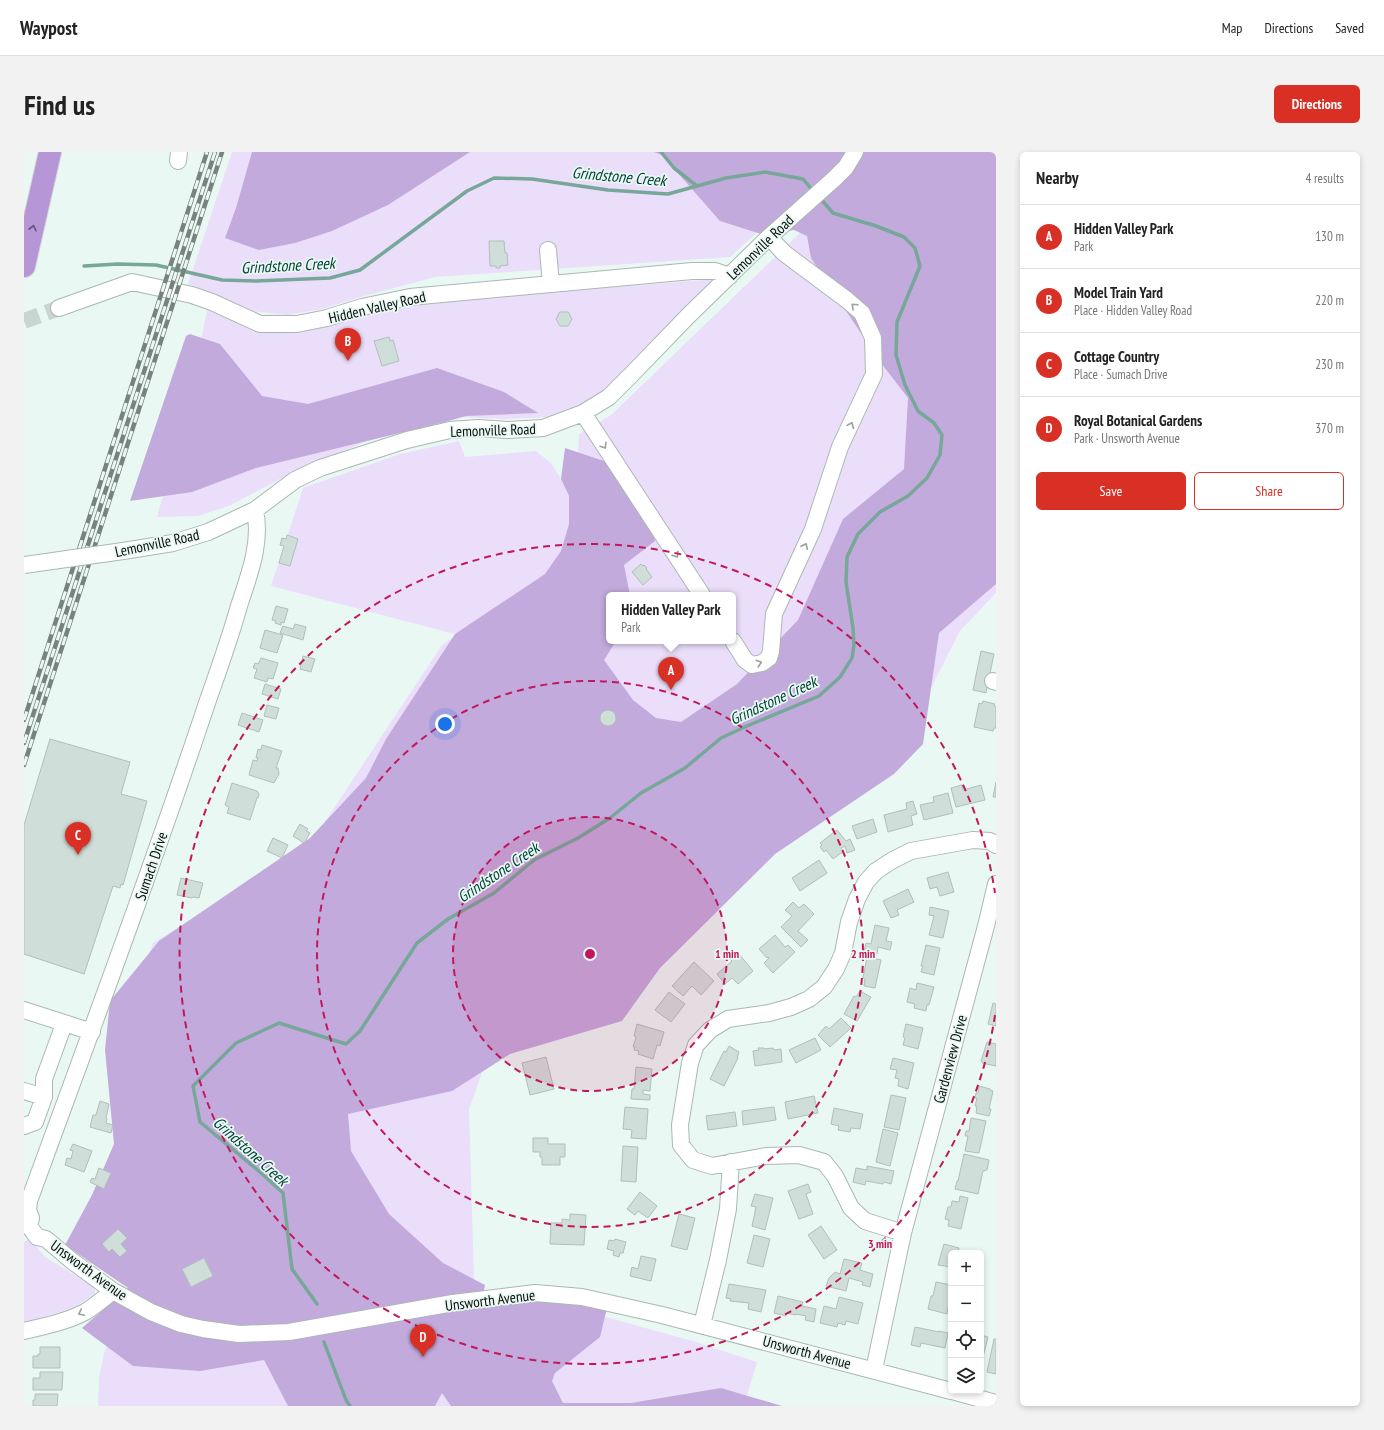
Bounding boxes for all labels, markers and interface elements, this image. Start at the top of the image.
text: Waypost [20,16,77,40]
text: Map [1222,19,1242,37]
text: Directions [1264,19,1313,37]
text: Saved [1335,19,1364,37]
button: Directions [1274,85,1360,123]
text: Find us [24,86,95,123]
water label: Grindstone Creek [571,162,669,190]
text: Nearby [1036,167,1079,189]
text: 4 results [1305,170,1344,187]
street label: Lemonville Road [723,210,797,284]
text: Hidden Valley Park [1074,219,1173,238]
one-way arrow [28,225,36,231]
text: A [1046,228,1052,245]
text: 130 m [1315,228,1344,245]
text: Park [1074,238,1093,255]
water label: Grindstone Creek [240,252,337,277]
text: Model Train Yard [1074,283,1163,302]
street label: Hidden Valley Road [327,287,427,327]
text: B [1046,292,1052,309]
text: 220 m [1315,292,1344,309]
text: Place · Hidden Valley Road [1074,302,1192,319]
one-way arrow [851,303,859,311]
pin: B [335,328,361,361]
text: Cottage Country [1074,347,1159,366]
text: C [1046,356,1052,373]
text: 230 m [1315,356,1344,373]
text: Place · Sumach Drive [1074,366,1168,383]
text: Royal Botanical Gardens [1074,411,1202,430]
street label: Lemonville Road [450,419,536,441]
text: D [1046,420,1052,437]
text: 370 m [1315,420,1344,437]
one-way arrow [846,421,854,428]
text: Park · Unsworth Avenue [1074,430,1180,447]
one-way arrow [600,442,607,449]
button: Save [1036,472,1186,510]
button: Share [1194,472,1344,510]
street label: Lemonville Road [113,525,201,561]
one-way arrow [800,543,808,551]
one-way arrow [671,550,678,557]
popup [606,592,736,644]
text: Hidden Valley Park [621,600,721,619]
text: Park [621,619,641,636]
pin: A [658,657,684,690]
one-way arrow [756,659,763,668]
water label: Grindstone Creek [726,670,821,729]
your location [435,714,455,734]
pin: C [65,822,91,855]
street label: Sumach Drive [130,829,172,903]
water label: Grindstone Creek [453,836,544,907]
text: 1 min [715,946,739,961]
text: 2 min [851,946,875,961]
centre of rings [583,947,597,961]
street label: Gardenview Drive [929,1013,971,1105]
water label: Grindstone Creek [209,1112,294,1191]
street label: Unsworth Avenue [47,1236,131,1304]
text: 3 min [868,1236,892,1251]
map controls [948,1250,984,1394]
button: + [948,1250,984,1286]
street label: Unsworth Avenue [444,1285,536,1315]
button: − [948,1286,984,1322]
one-way arrow [78,1308,85,1316]
button: locate [948,1322,984,1358]
pin: D [410,1324,436,1357]
street label: Unsworth Avenue [761,1331,853,1373]
button: layers [948,1358,984,1394]

